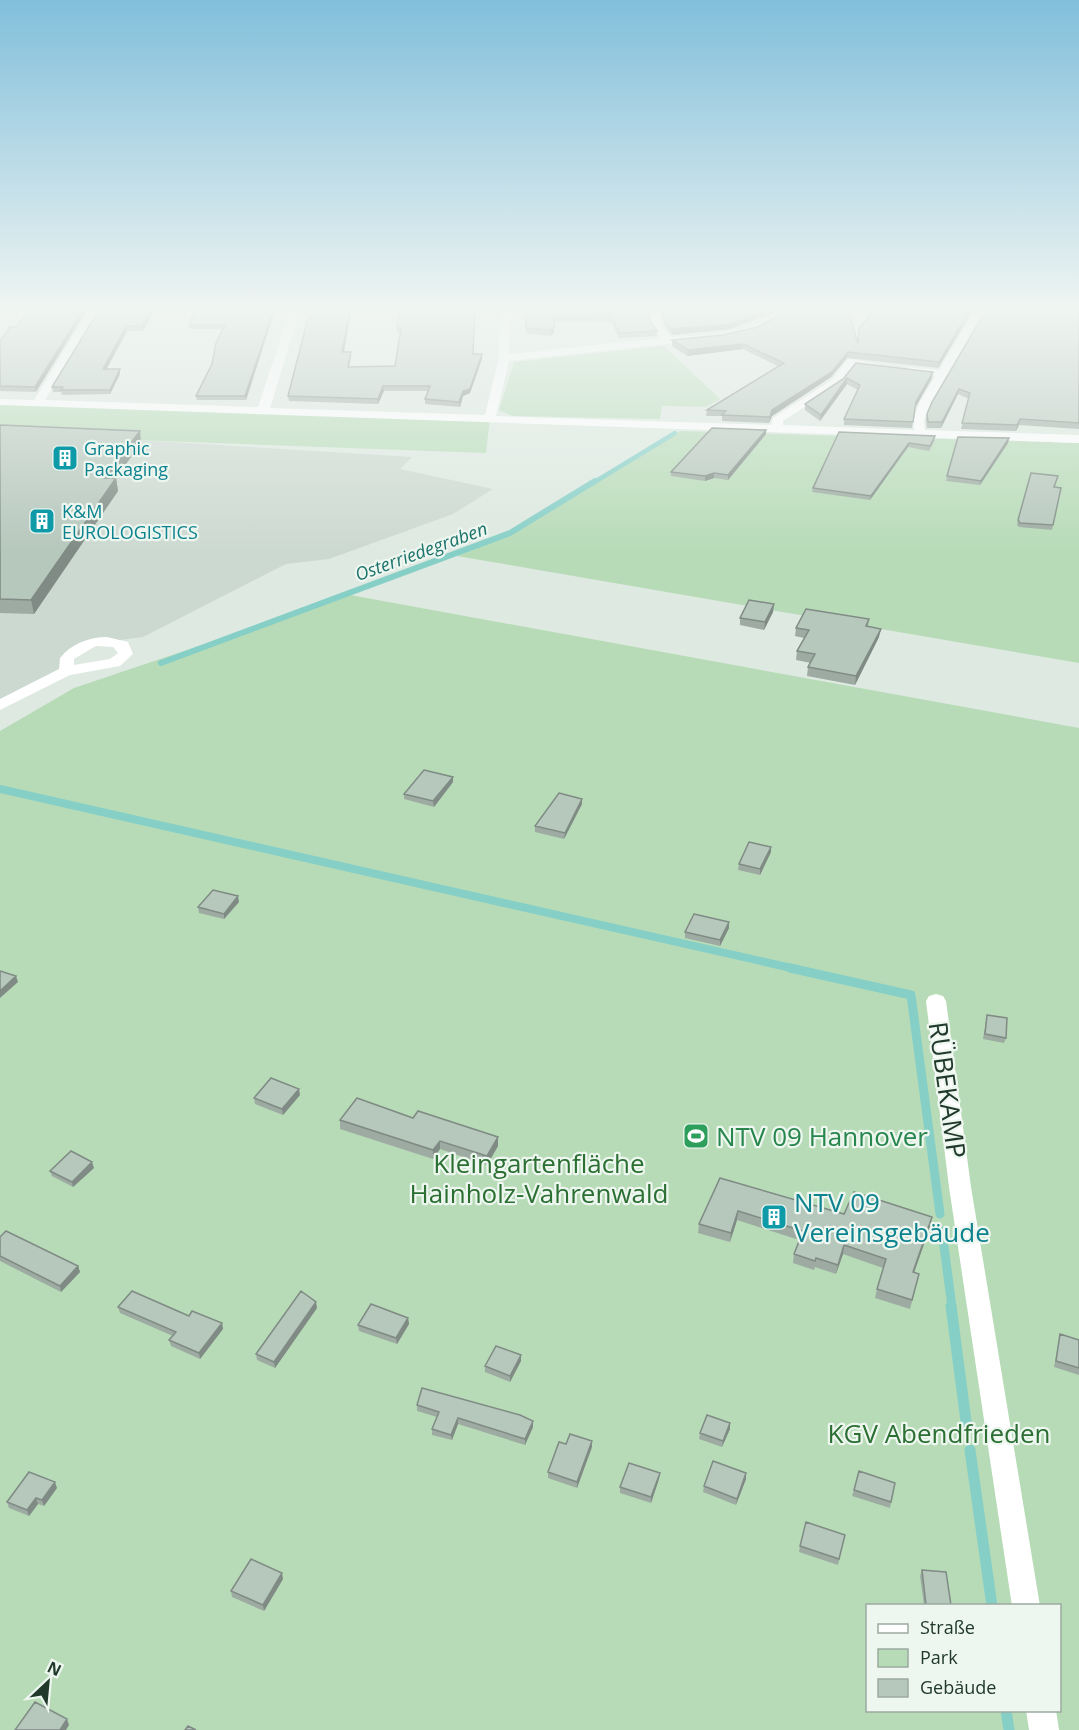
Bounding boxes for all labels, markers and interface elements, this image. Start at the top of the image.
place label: Graphic Packaging [84,436,168,481]
building icon: Graphic Packaging [50,443,80,473]
place label: K&M EUROLOGISTICS [62,499,198,544]
building icon: K&M EUROLOGISTICS [27,506,57,536]
water label: Osterriedegraben [352,516,490,586]
street label: RÜBEKAMP [921,1019,975,1161]
place label: NTV 09 Hannover [716,1118,928,1154]
sports icon: NTV 09 Hannover [681,1121,711,1151]
park label: Kleingartenfläche Hainholz-Vahrenwald [410,1145,668,1211]
place label: NTV 09 Vereinsgebäude [794,1184,990,1250]
building icon: NTV 09 Vereinsgebäude [759,1202,789,1232]
park label: KGV Abendfrieden [828,1415,1050,1451]
legend [866,1604,1061,1712]
text: Straße [920,1615,975,1639]
text: Park [920,1645,958,1669]
north arrow [18,1652,78,1712]
text: N [44,1656,65,1681]
text: Gebäude [920,1675,996,1699]

